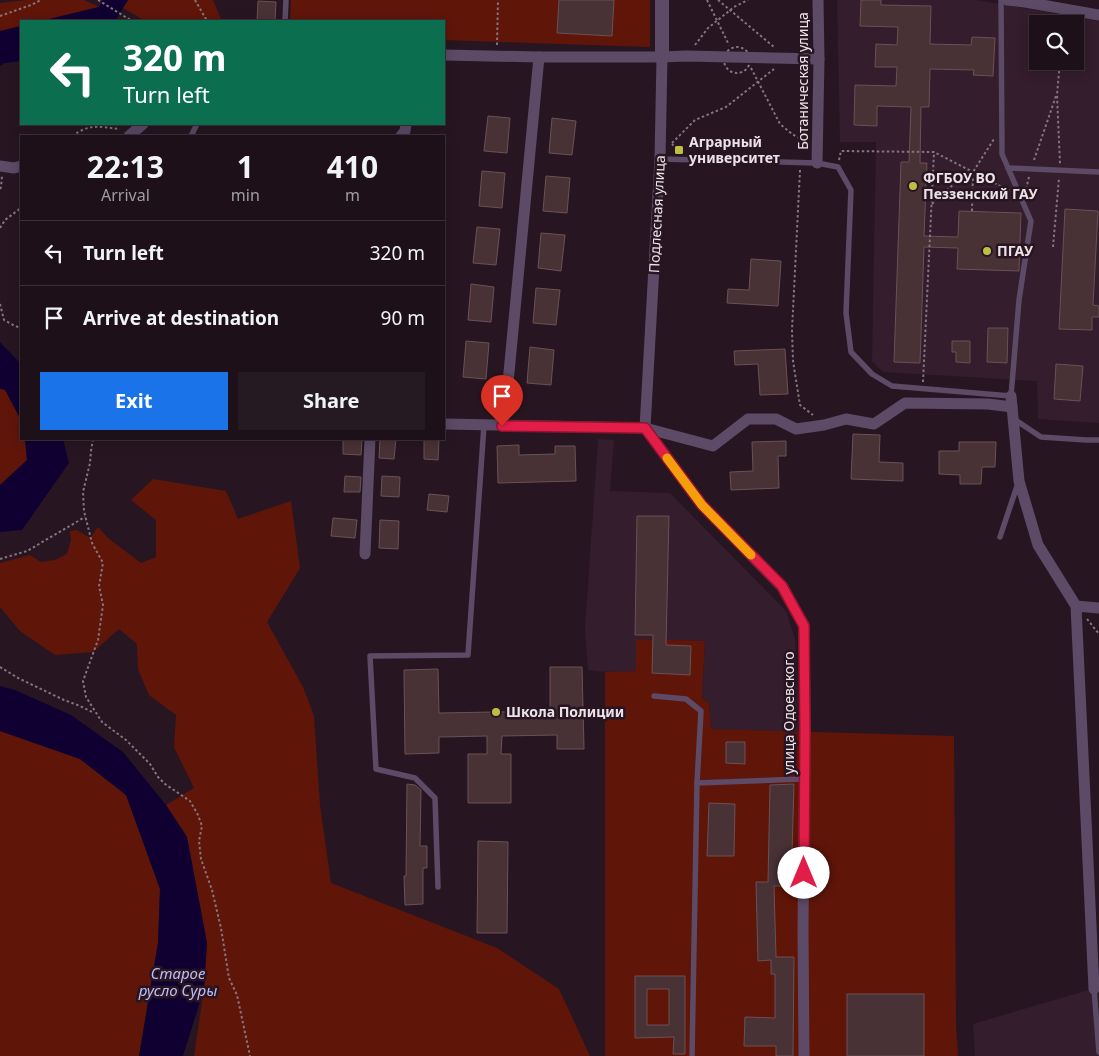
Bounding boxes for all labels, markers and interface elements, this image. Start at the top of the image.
street label: Ботаническая улица [793,12,812,150]
map controls [1029,15,1084,70]
button: search [1029,15,1084,70]
text: 320 m [123,34,226,81]
icon: left [40,40,105,105]
text: Turn left [123,79,210,109]
place label: Аграрный университет [688,132,780,167]
marker: Аграрный университет [673,144,685,156]
text: 22:13 [87,146,164,187]
text: 1 [237,146,254,187]
text: 410 [327,146,378,187]
street label: Подлесная улица [644,155,669,273]
place label: ФГБОУ ВО Пеззенский ГАУ [923,168,1038,203]
marker: ФГБОУ ВО Пеззенский ГАУ [907,180,919,192]
text: Arrival [101,184,150,206]
text: min [231,184,260,206]
text: m [345,184,360,206]
icon: left [40,239,68,267]
text: Turn left [83,240,164,266]
text: 320 m [370,240,425,266]
place label: ПГАУ [997,241,1034,260]
marker: ПГАУ [981,245,993,257]
icon: arrive [40,304,68,332]
text: Arrive at destination [83,305,279,331]
text: 90 m [381,305,425,331]
button: Exit [40,372,228,430]
button: Share [238,372,425,430]
pin [481,375,523,426]
icon: arrive [488,382,516,410]
street label: улица Одоевского [779,652,798,774]
place label: Школа Полиции [506,702,624,721]
marker: Школа Полиции [490,706,502,718]
position arrow [777,846,829,898]
water label: Старое русло Суры [138,963,217,1000]

